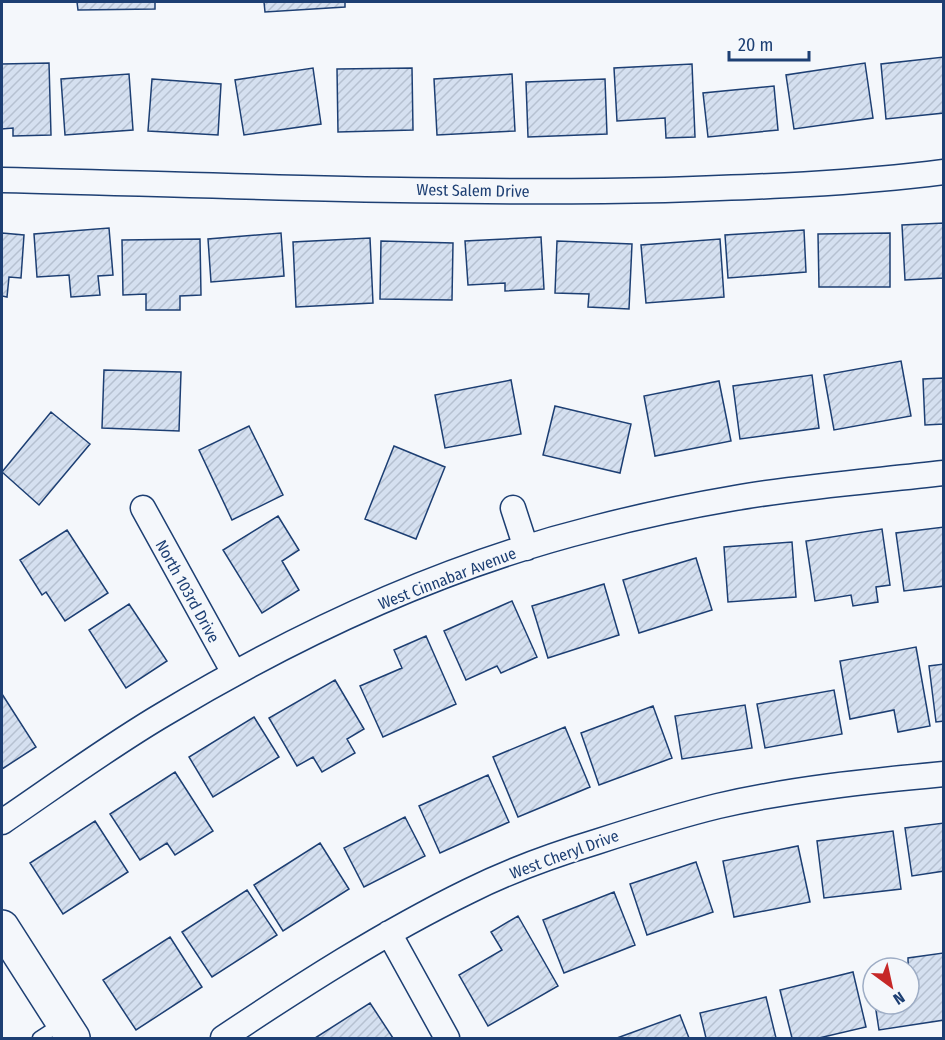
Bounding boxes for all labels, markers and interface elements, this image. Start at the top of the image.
scale bar [729,24,808,62]
text: 20 m [738,34,773,56]
street label: West Salem Drive [416,180,530,201]
street label: North 103rd Drive [152,537,224,646]
street label: West Cinnabar Avenue [376,543,519,614]
street label: West Cheryl Drive [507,826,621,883]
north arrow [861,956,921,1016]
text: N [890,988,908,1009]

